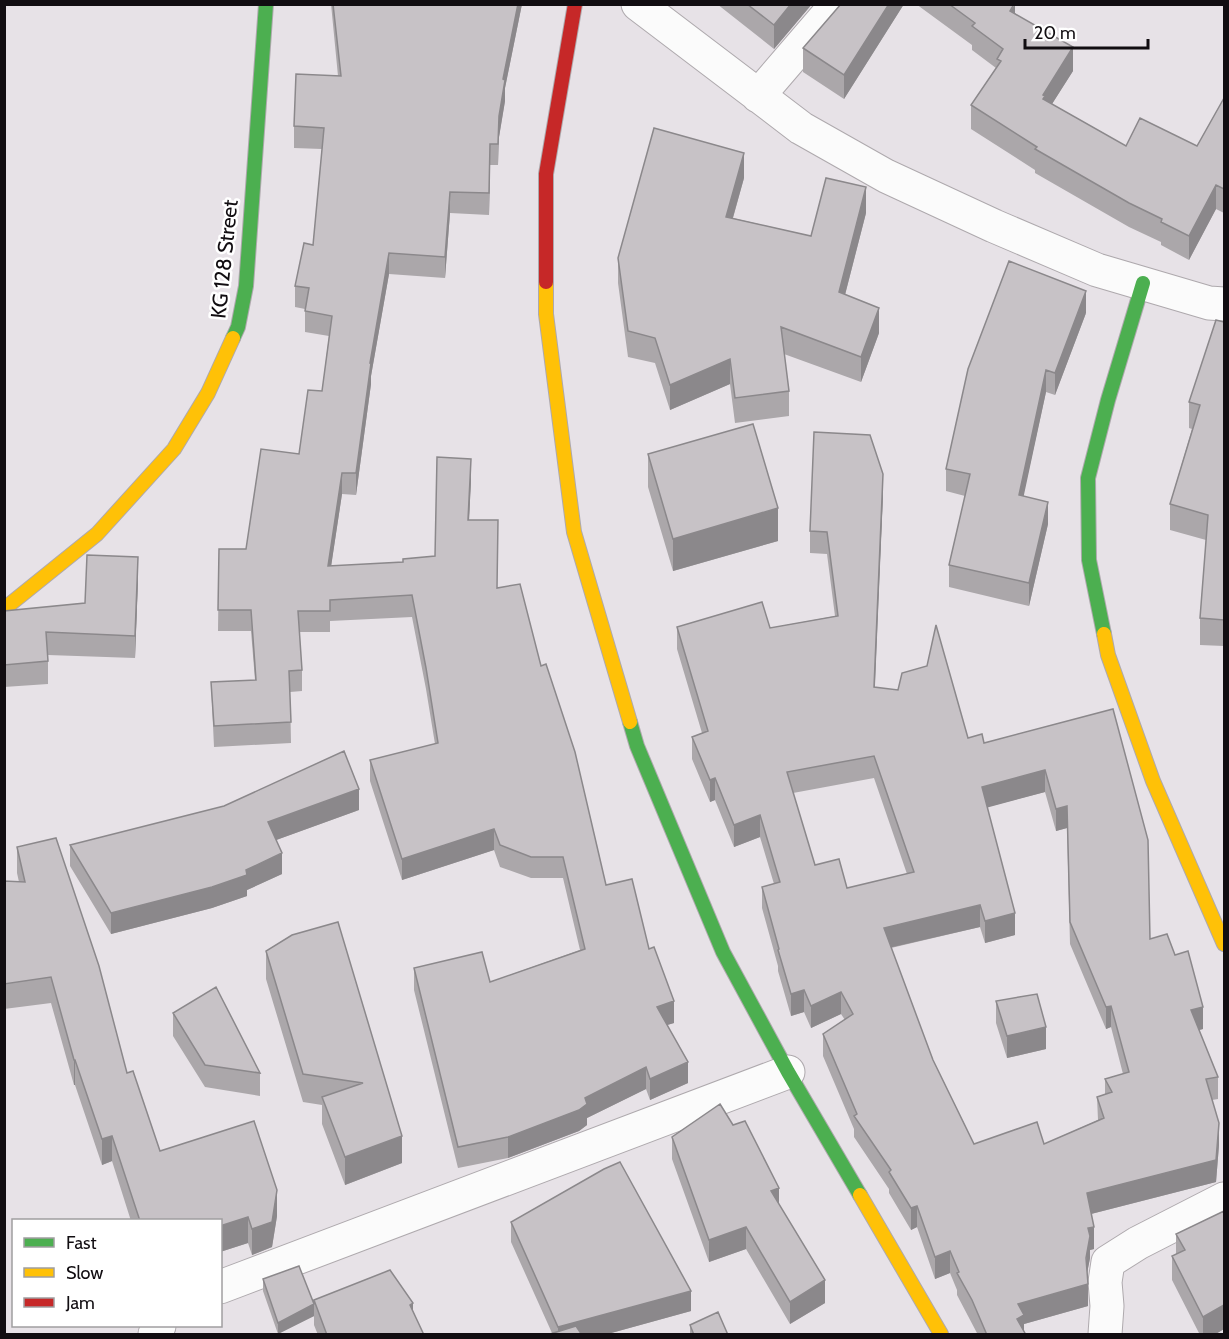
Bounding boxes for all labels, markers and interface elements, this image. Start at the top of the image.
scale bar [1025,12,1148,50]
text: 20 m [1034,22,1076,44]
street label: KG 128 Street [205,198,243,320]
legend [12,1219,222,1327]
text: Fast [66,1232,97,1254]
text: Slow [66,1262,103,1284]
text: Jam [65,1292,95,1314]

